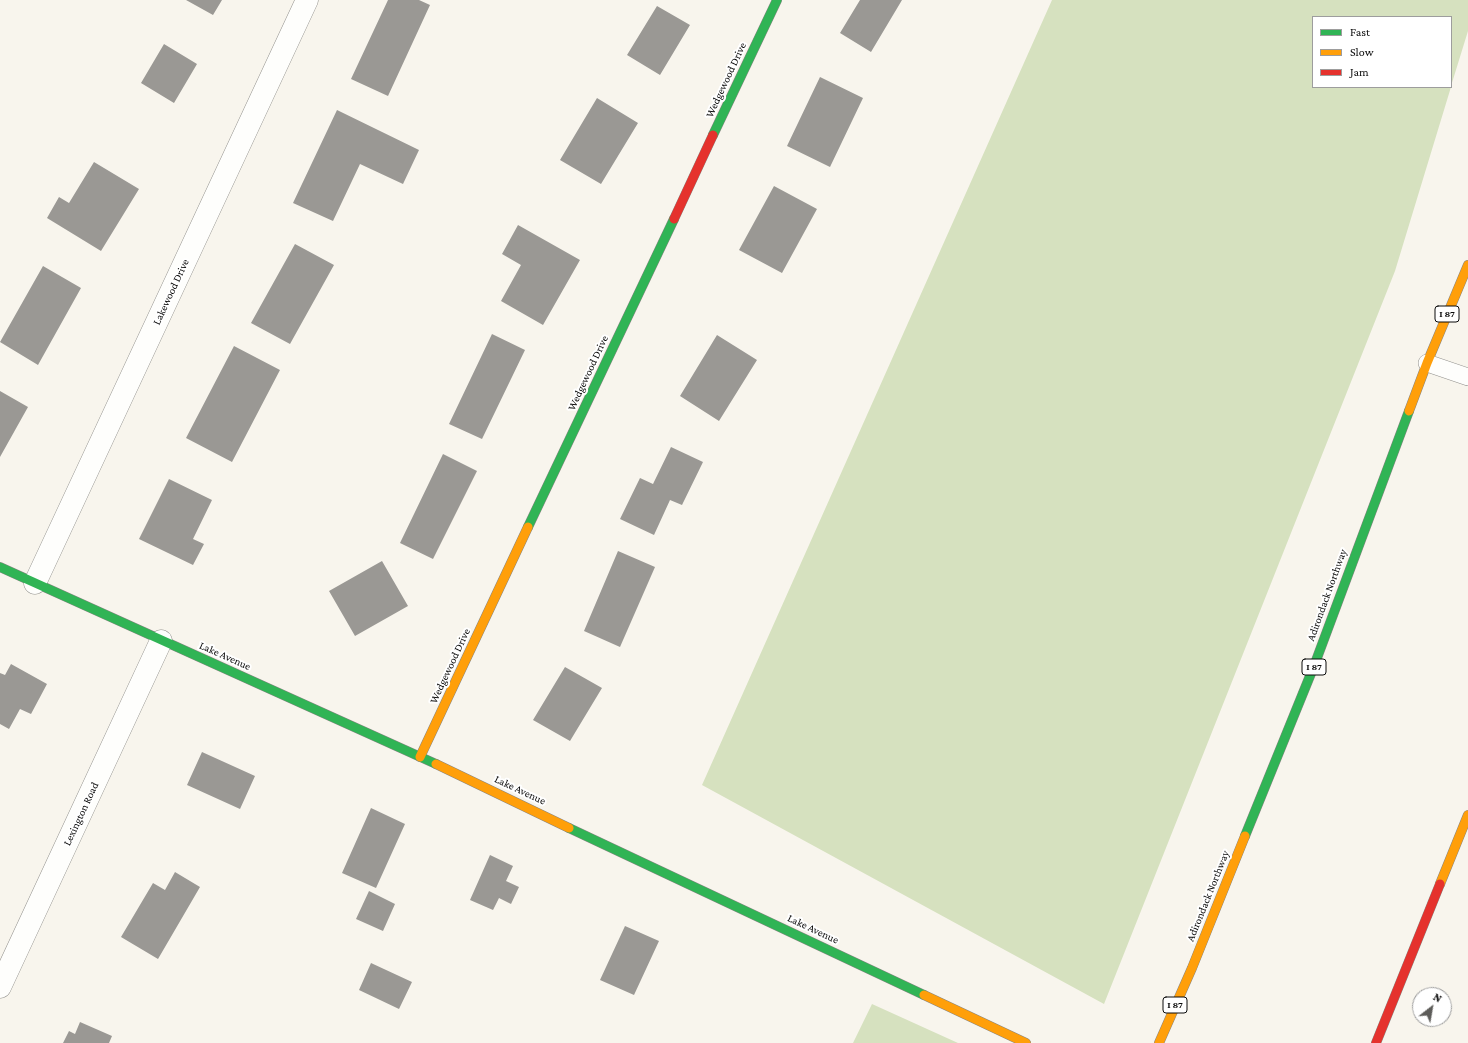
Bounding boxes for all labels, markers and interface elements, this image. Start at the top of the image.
legend [1312,16,1452,88]
text: Fast [1350,25,1370,39]
street label: Wedgewood Drive [703,40,749,120]
text: Slow [1350,45,1374,59]
text: Jam [1350,65,1369,79]
street label: Lakewood Drive [150,257,192,327]
road number: I 87 [1435,306,1459,322]
street label: Wedgewood Drive [565,333,611,413]
street label: Adirondack Northway [1304,547,1350,643]
street label: Wedgewood Drive [427,626,473,706]
street label: Lake Avenue [197,639,253,673]
road number: I 87 [1302,659,1326,675]
street label: Lake Avenue [492,772,548,808]
street label: Lexington Road [60,780,102,848]
street label: Adirondack Northway [1184,849,1232,943]
street label: Lake Avenue [785,911,841,947]
north arrow [1412,987,1452,1027]
text: N [1431,990,1444,1005]
road number: I 87 [1163,997,1187,1013]

